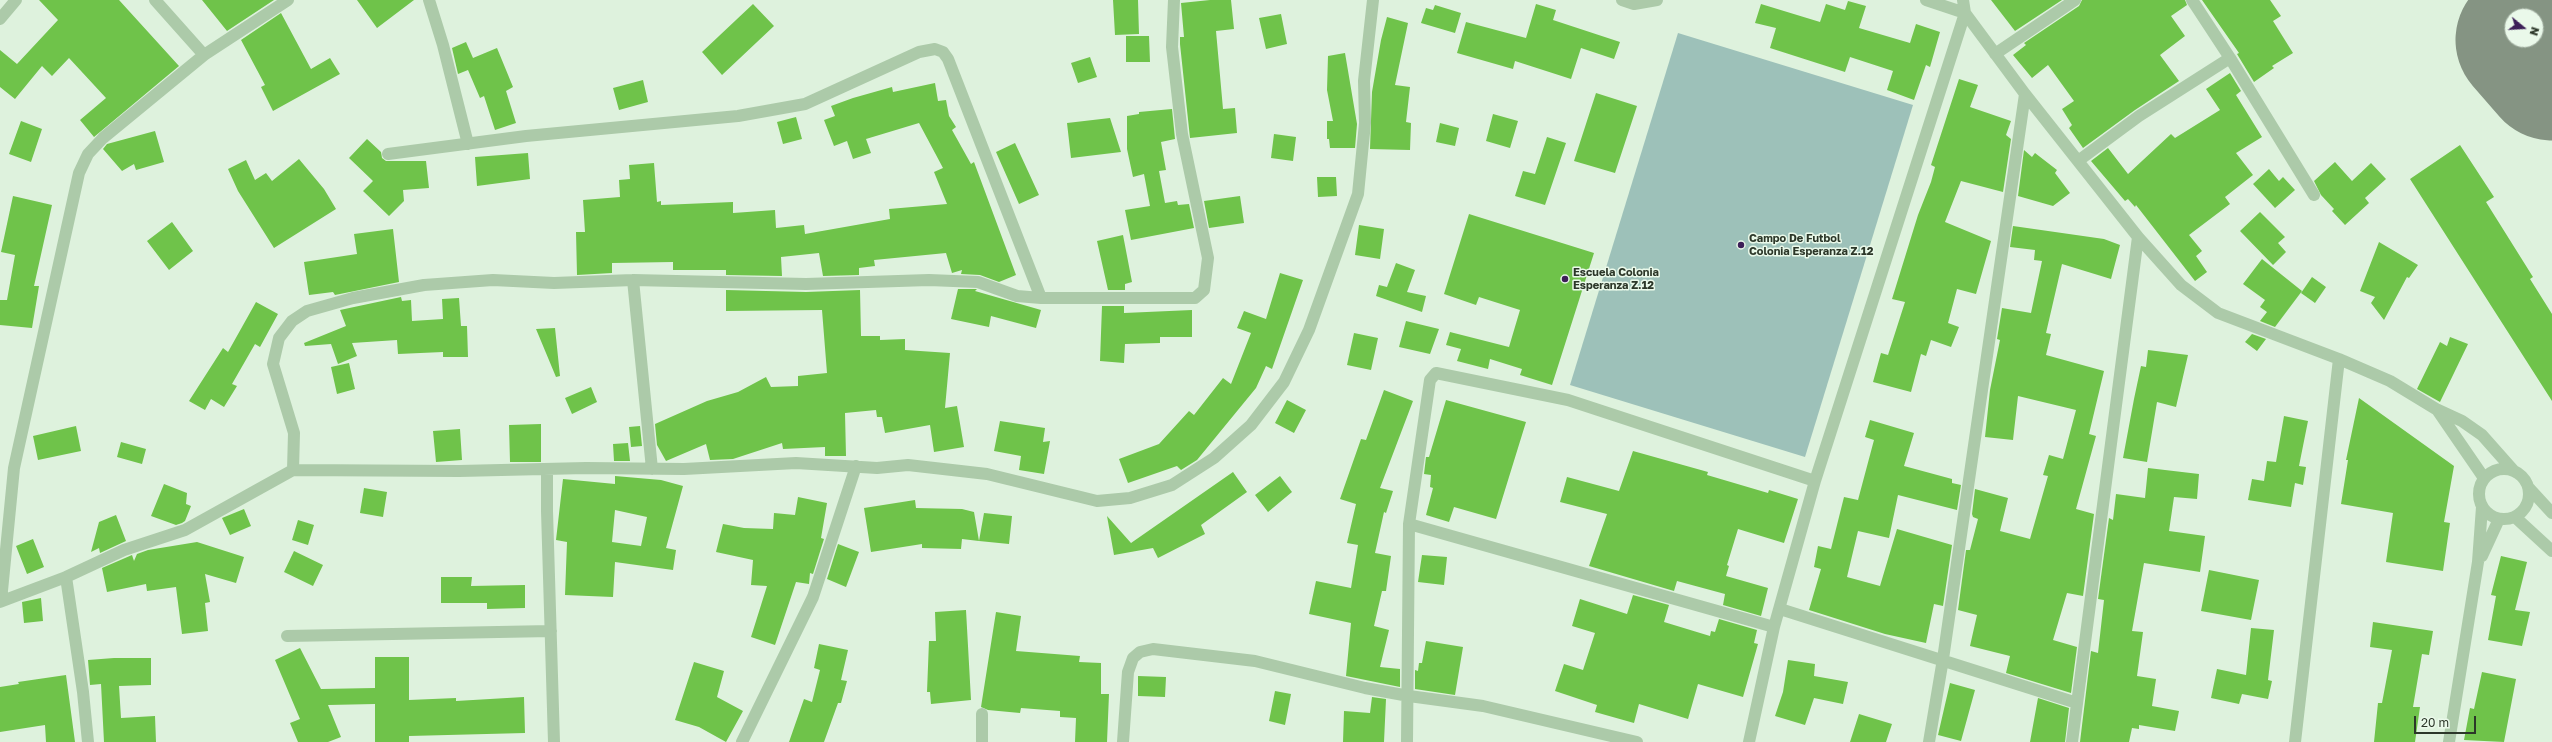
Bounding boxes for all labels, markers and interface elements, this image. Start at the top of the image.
north arrow [2504,8,2544,48]
text: N [2527,26,2542,38]
place label: Campo De Futbol Colonia Esperanza Z.12 [1749,232,1873,258]
marker: Campo De Futbol Colonia Esperanza Z.12 [1736,240,1746,250]
place label: Escuela Colonia Esperanza Z.12 [1573,266,1659,292]
marker: Escuela Colonia Esperanza Z.12 [1560,274,1570,284]
scale bar [2416,708,2478,734]
text: 20 m [2421,715,2449,730]

